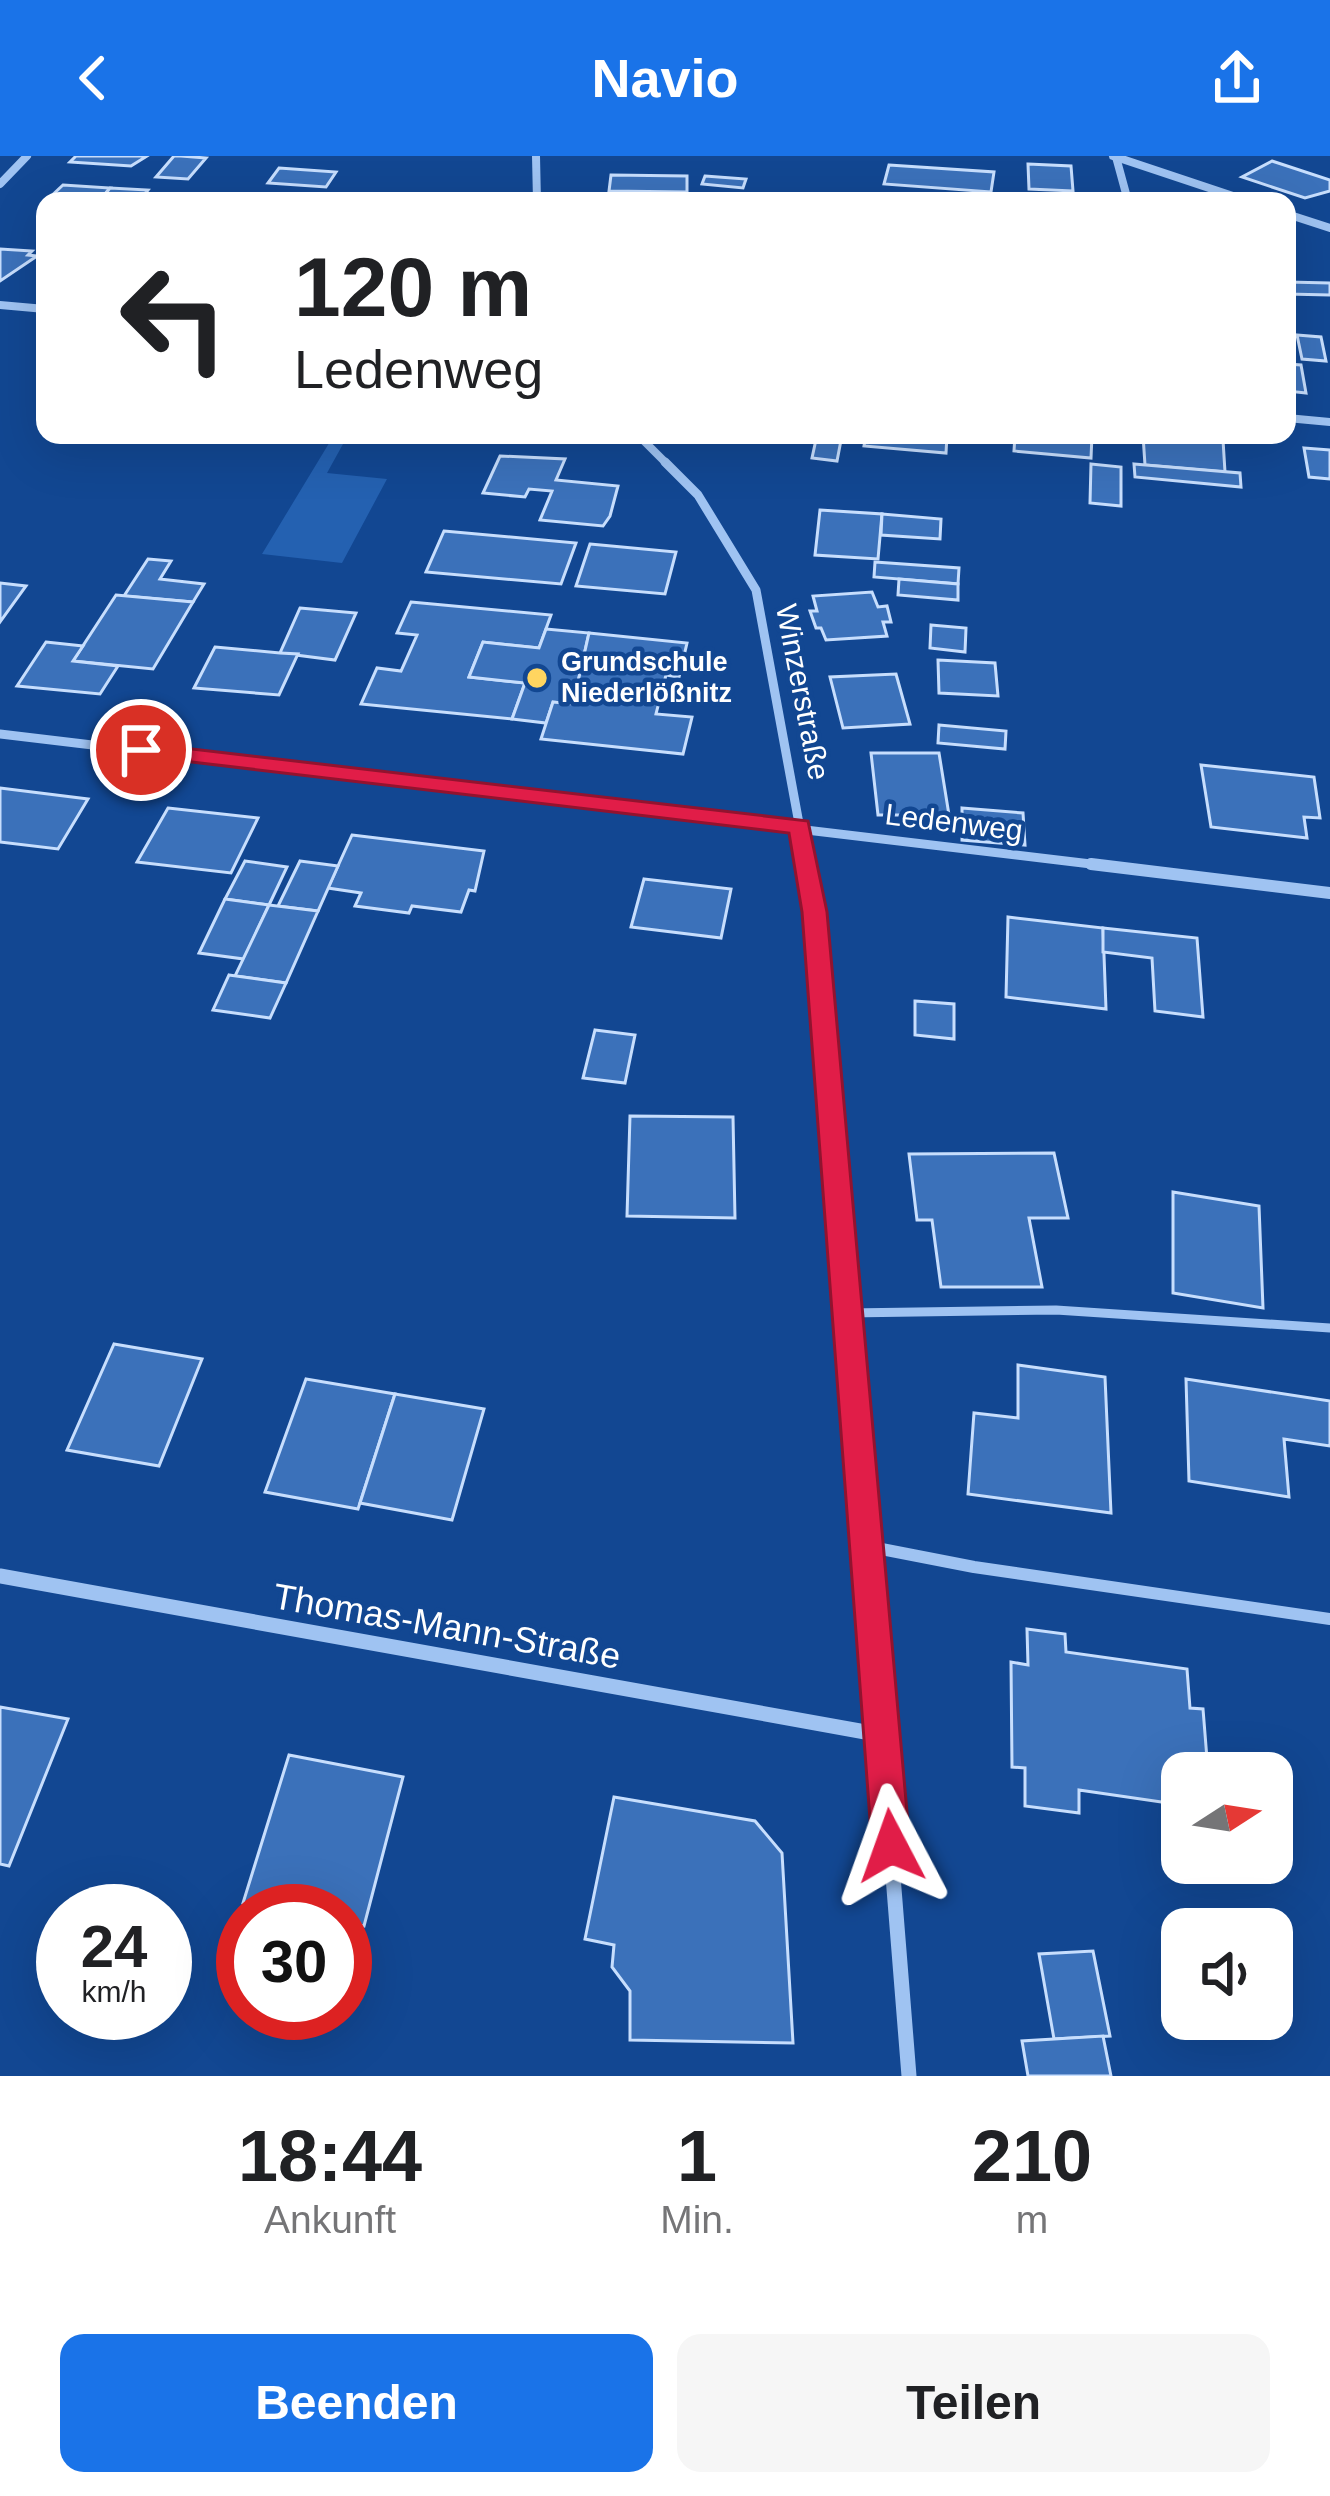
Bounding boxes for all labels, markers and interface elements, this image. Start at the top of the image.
icon: back [60,45,126,111]
icon: share [1204,45,1270,111]
text: Navio [591,48,739,108]
icon: left [96,240,252,396]
text: 120 m [294,240,532,334]
text: Ledenweg [294,339,543,399]
street label: Winzerstraße [770,601,836,783]
place label: Grundschule Niederlößnitz [561,647,732,708]
marker: Grundschule Niederlößnitz [524,665,550,691]
pin [90,699,192,801]
icon: arrive [108,717,174,783]
street label: Ledenweg [883,797,1025,847]
street label: Thomas-Mann-Straße [270,1575,624,1677]
north arrow [1161,1752,1293,1884]
map controls [1161,1752,1293,2040]
position arrow [828,1783,954,1909]
speed limit sign: 30 [216,1884,372,2040]
button: sound [1161,1908,1293,2040]
text: 24 [81,1913,147,1980]
text: km/h [81,1975,147,2008]
text: 18:44 [238,2116,422,2196]
text: 1 [677,2116,717,2196]
text: 210 [972,2116,1092,2196]
text: Ankunft [264,2198,396,2241]
text: Min. [660,2198,734,2241]
text: m [1016,2198,1048,2241]
button: Beenden [60,2334,653,2472]
button: Teilen [677,2334,1270,2472]

